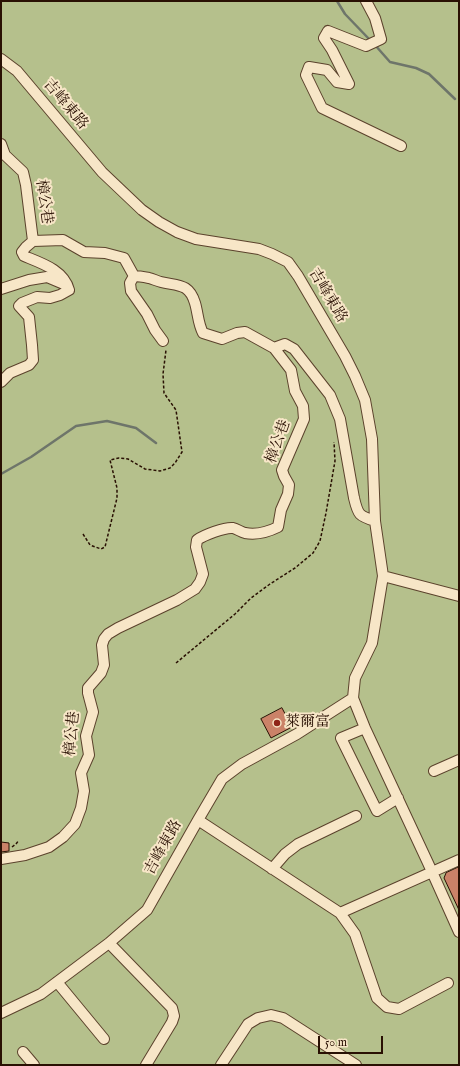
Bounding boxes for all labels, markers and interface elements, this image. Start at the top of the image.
street label: 吉峰東路 [39,76,91,134]
street label: 樟公巷 [31,178,55,226]
street label: 吉峰東路 [304,266,350,326]
street label: 樟公巷 [263,418,295,466]
street label: 樟公巷 [62,711,84,757]
place label: 萊爾富 [285,714,330,732]
marker: 萊爾富 [272,718,282,728]
street label: 吉峰東路 [142,817,186,879]
scale bar [320,1028,385,1054]
text: 50 m [325,1035,347,1050]

